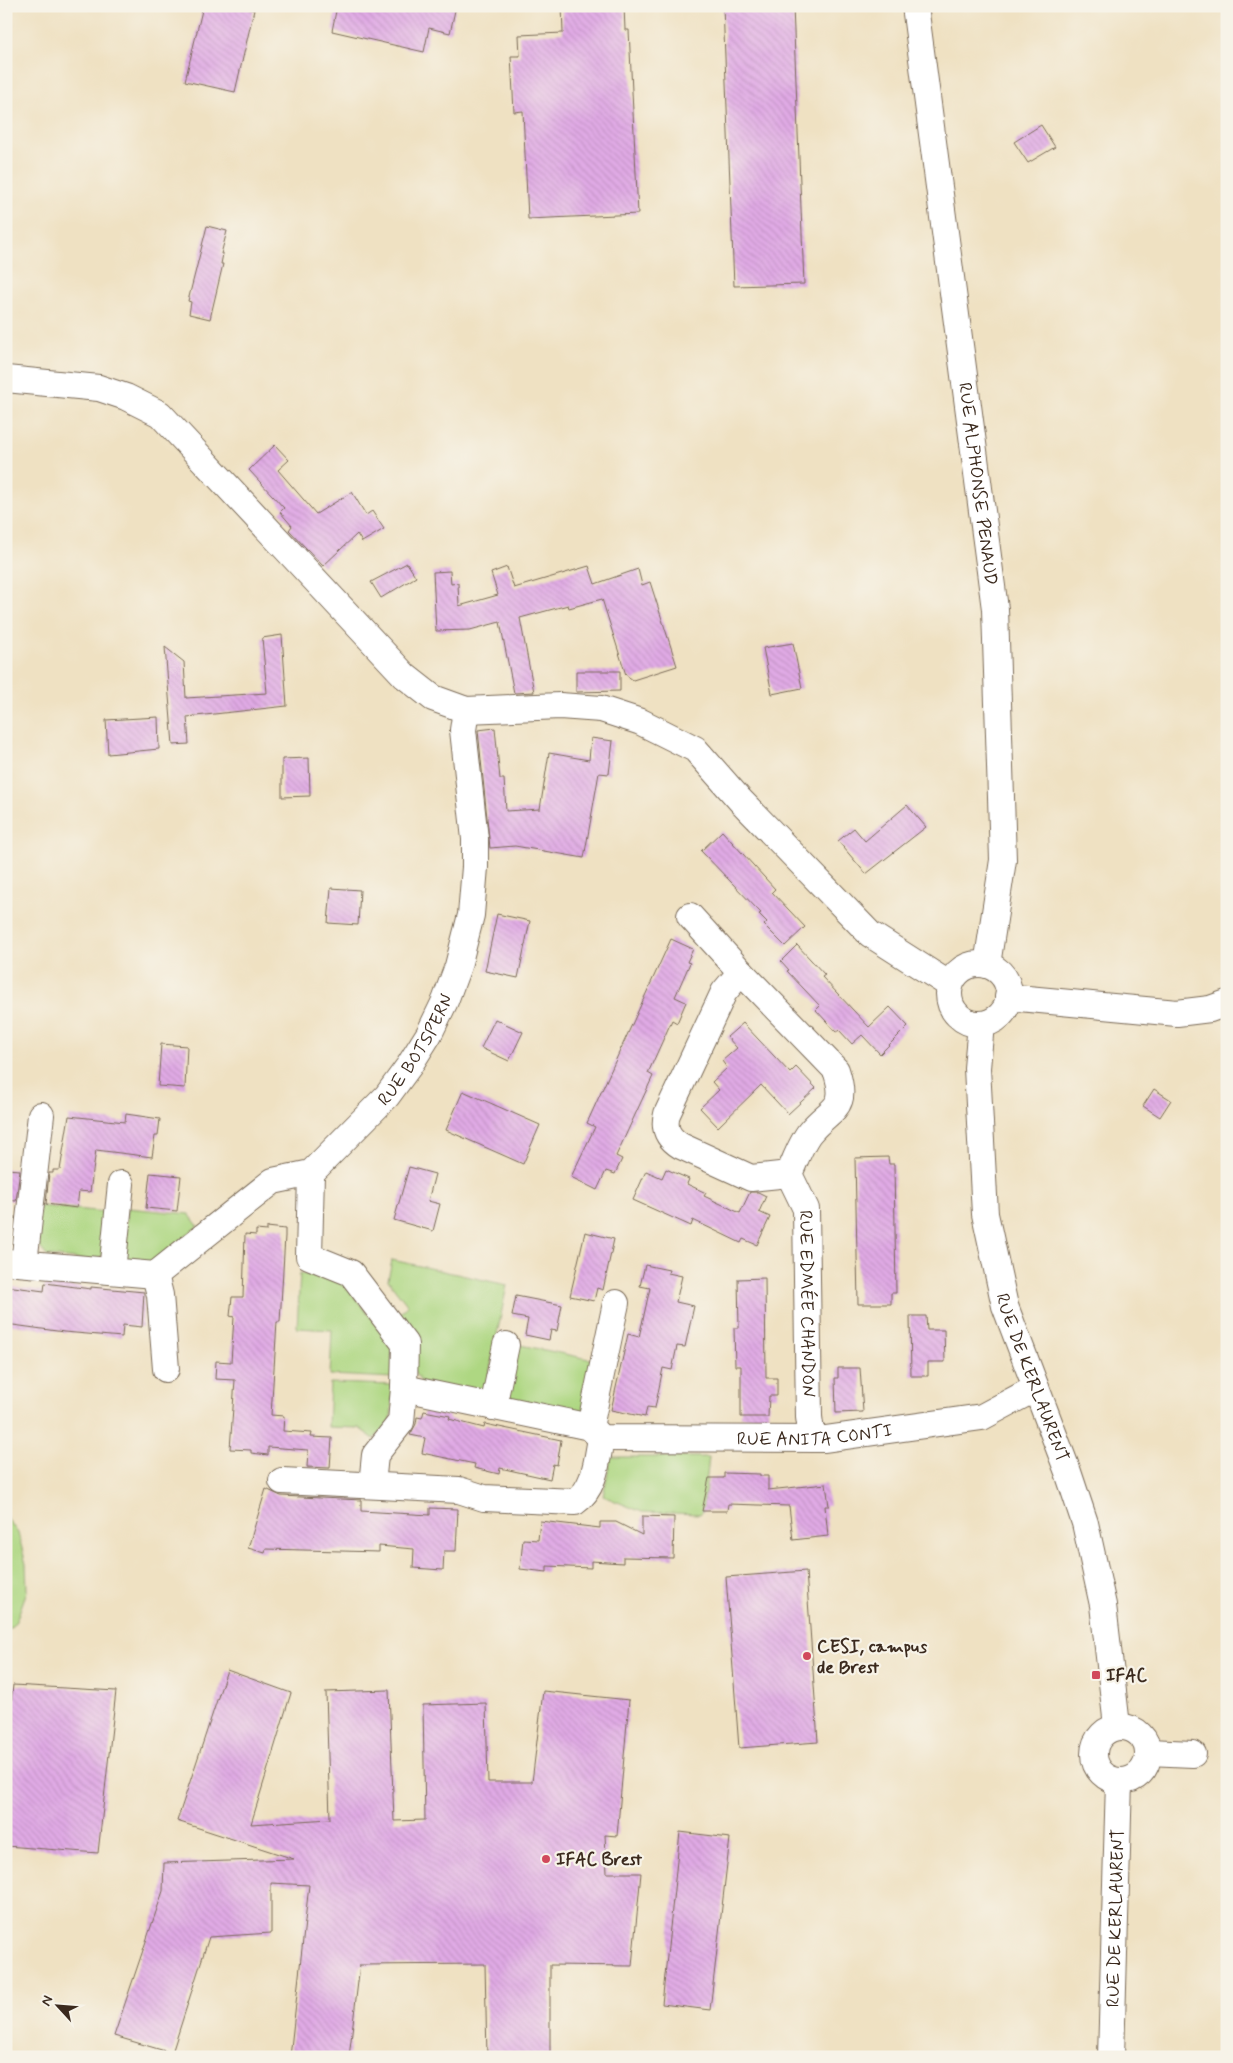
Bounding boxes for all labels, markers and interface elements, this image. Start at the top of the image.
street label: RUE ALPHONSE PENAUD [952,381,1003,587]
street label: RUE BOTSPERN [373,991,460,1112]
street label: RUE EDMÉE CHANDON [793,1210,820,1398]
street label: RUE DE KERLAURENT [990,1291,1074,1466]
street label: RUE ANITA CONTI [737,1419,894,1453]
place label: CESI, campus de Brest [817,1635,927,1680]
marker: CESI, campus de Brest [801,1650,813,1662]
place label: IFAC [1106,1664,1147,1688]
marker: IFAC [1090,1669,1102,1681]
street label: RUE DE KERLAURENT [1101,1828,1131,2008]
place label: IFAC Brest [556,1848,643,1872]
marker: IFAC Brest [540,1853,552,1865]
north arrow [32,1980,82,2030]
text: N [37,1993,57,2009]

